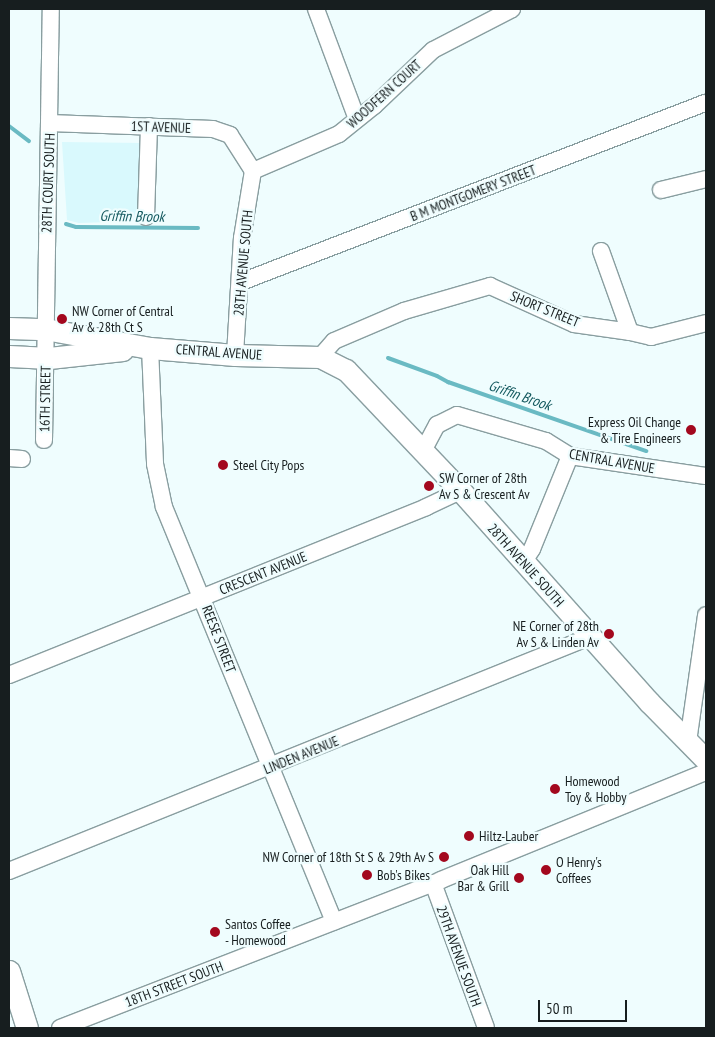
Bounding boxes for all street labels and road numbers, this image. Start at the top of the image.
street label: WOODFERN COURT [343,56,425,132]
street label: 1ST AVENUE [130,118,192,136]
street label: 28TH COURT SOUTH [38,133,58,233]
street label: B M MONTGOMERY STREET [408,161,538,225]
street label: 28TH AVENUE SOUTH [230,209,256,317]
street label: SHORT STREET [508,287,582,331]
street label: CENTRAL AVENUE [175,341,263,363]
street label: 16TH STREET [36,366,54,432]
street label: CENTRAL AVENUE [568,445,656,477]
street label: 28TH AVENUE SOUTH [484,520,568,610]
street label: CRESCENT AVENUE [216,548,310,598]
street label: REESE STREET [198,603,240,675]
street label: LINDEN AVENUE [261,732,341,778]
street label: 29TH AVENUE SOUTH [433,903,485,1009]
street label: 18TH STREET SOUTH [122,957,226,1011]

